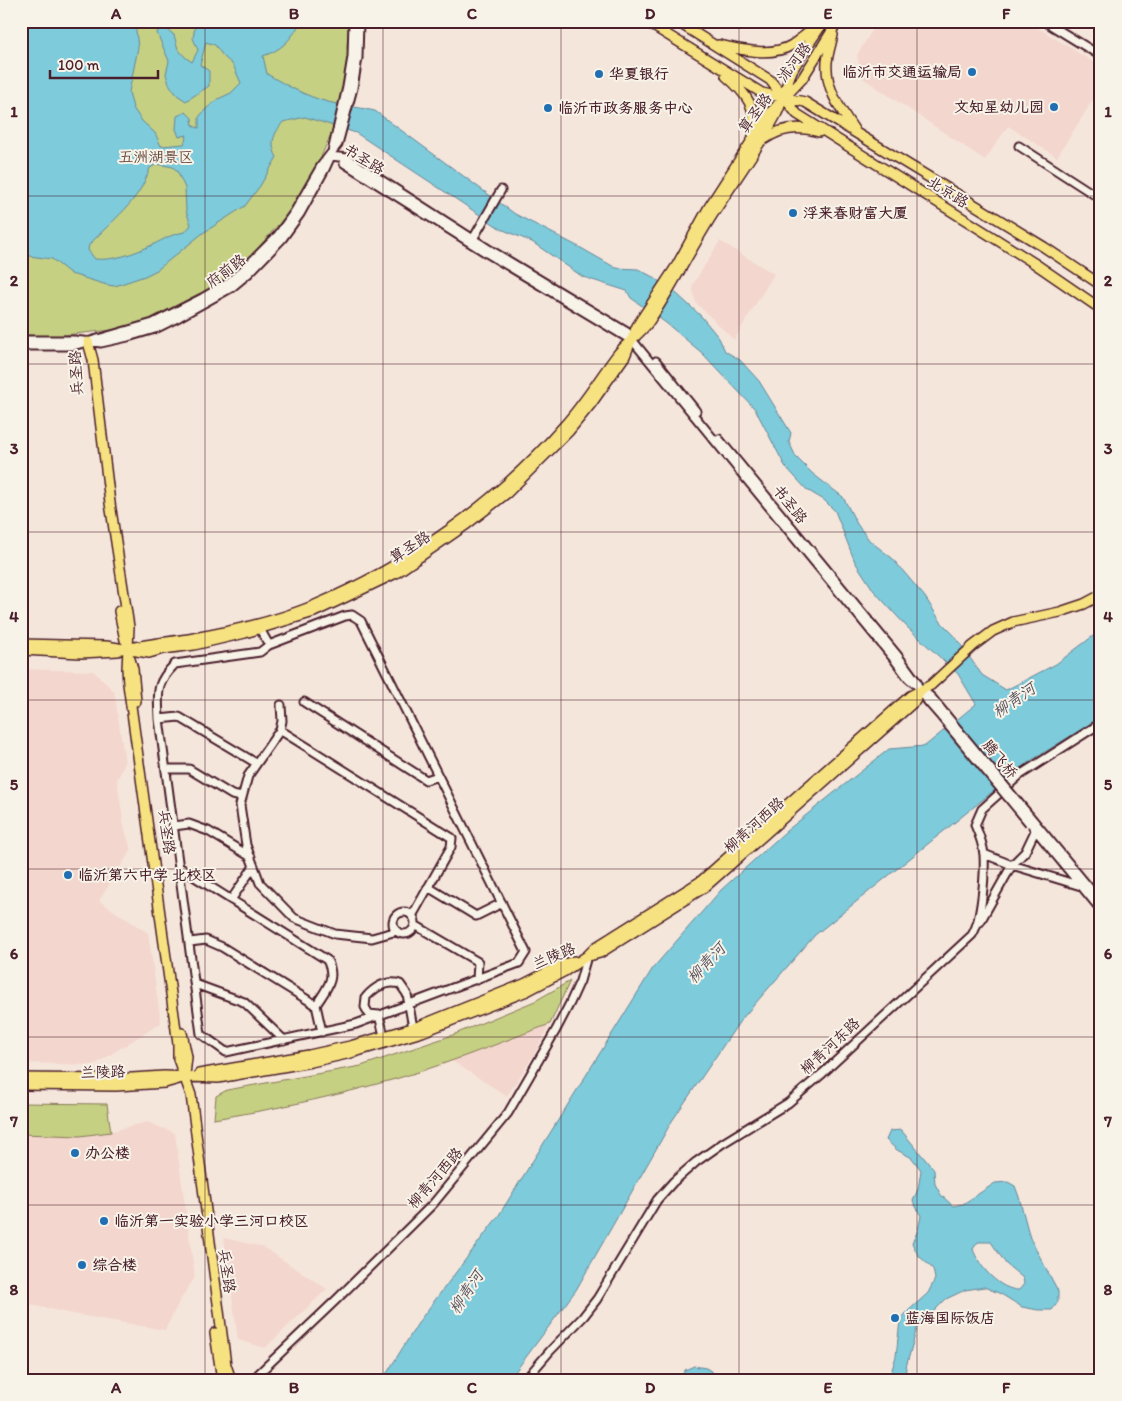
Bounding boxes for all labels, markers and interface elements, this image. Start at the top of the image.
text: A [110,4,122,23]
text: B [289,4,300,23]
text: C [467,4,478,23]
text: D [645,4,656,23]
text: E [824,4,833,23]
text: F [1002,4,1011,23]
street label: 沭河路 [773,39,815,85]
scale bar [50,48,158,80]
text: 100 m [58,56,100,74]
place label: 临沂市交通运输局 [842,63,962,81]
place label: 华夏银行 [609,65,669,83]
marker: 临沂市交通运输局 [966,66,978,78]
marker: 华夏银行 [593,68,605,80]
street label: 算圣路 [734,90,776,136]
place label: 文知星幼儿园 [954,98,1044,116]
place label: 临沂市政务服务中心 [558,99,693,117]
marker: 文知星幼儿园 [1048,101,1060,113]
text: 1 [10,102,18,121]
marker: 临沂市政务服务中心 [542,102,554,114]
text: 1 [1104,102,1112,121]
street label: 书圣路 [340,140,388,178]
park label: 五洲湖景区 [118,148,194,166]
street label: 北京路 [924,172,972,212]
place label: 浮来春财富大厦 [803,204,908,222]
marker: 浮来春财富大厦 [787,207,799,219]
street label: 府前路 [203,250,249,292]
text: 2 [10,271,19,290]
text: 2 [1104,271,1113,290]
street label: 兵圣路 [66,350,86,396]
text: 3 [10,439,19,458]
text: 3 [1104,439,1113,458]
street label: 书圣路 [769,481,811,527]
street label: 算圣路 [386,527,434,567]
text: 4 [9,607,19,626]
text: 4 [1103,607,1113,626]
water label: 柳青河 [989,677,1042,722]
street label: 腾飞桥 [979,736,1021,782]
text: 5 [10,775,19,794]
text: 5 [1104,775,1113,794]
street label: 柳青河西路 [720,793,788,857]
street label: 兵圣路 [155,809,179,855]
place label: 临沂第六中学 北校区 [78,866,216,884]
marker: 临沂第六中学 北校区 [62,869,74,881]
water label: 柳青河 [683,937,731,987]
street label: 兰陵路 [530,939,578,973]
text: 6 [10,944,19,963]
text: 6 [1104,944,1113,963]
street label: 柳青河东路 [796,1014,864,1078]
street label: 兰陵路 [80,1063,126,1081]
text: 7 [9,1112,18,1131]
text: 7 [1103,1112,1112,1131]
place label: 办公楼 [85,1144,130,1162]
street label: 柳青河西路 [404,1144,466,1212]
marker: 办公楼 [69,1147,81,1159]
place label: 临沂第一实验小学三河口校区 [114,1212,309,1230]
marker: 临沂第一实验小学三河口校区 [98,1215,110,1227]
street label: 兵圣路 [215,1247,239,1295]
place label: 综合楼 [92,1256,137,1274]
marker: 综合楼 [76,1259,88,1271]
water label: 柳青河 [445,1264,489,1317]
text: 8 [10,1280,19,1299]
text: 8 [1104,1280,1113,1299]
place label: 蓝海国际饭店 [905,1309,995,1327]
marker: 蓝海国际饭店 [889,1312,901,1324]
text: A [110,1378,122,1397]
text: B [289,1378,300,1397]
text: C [467,1378,478,1397]
text: D [645,1378,656,1397]
text: E [824,1378,833,1397]
text: F [1002,1378,1011,1397]

